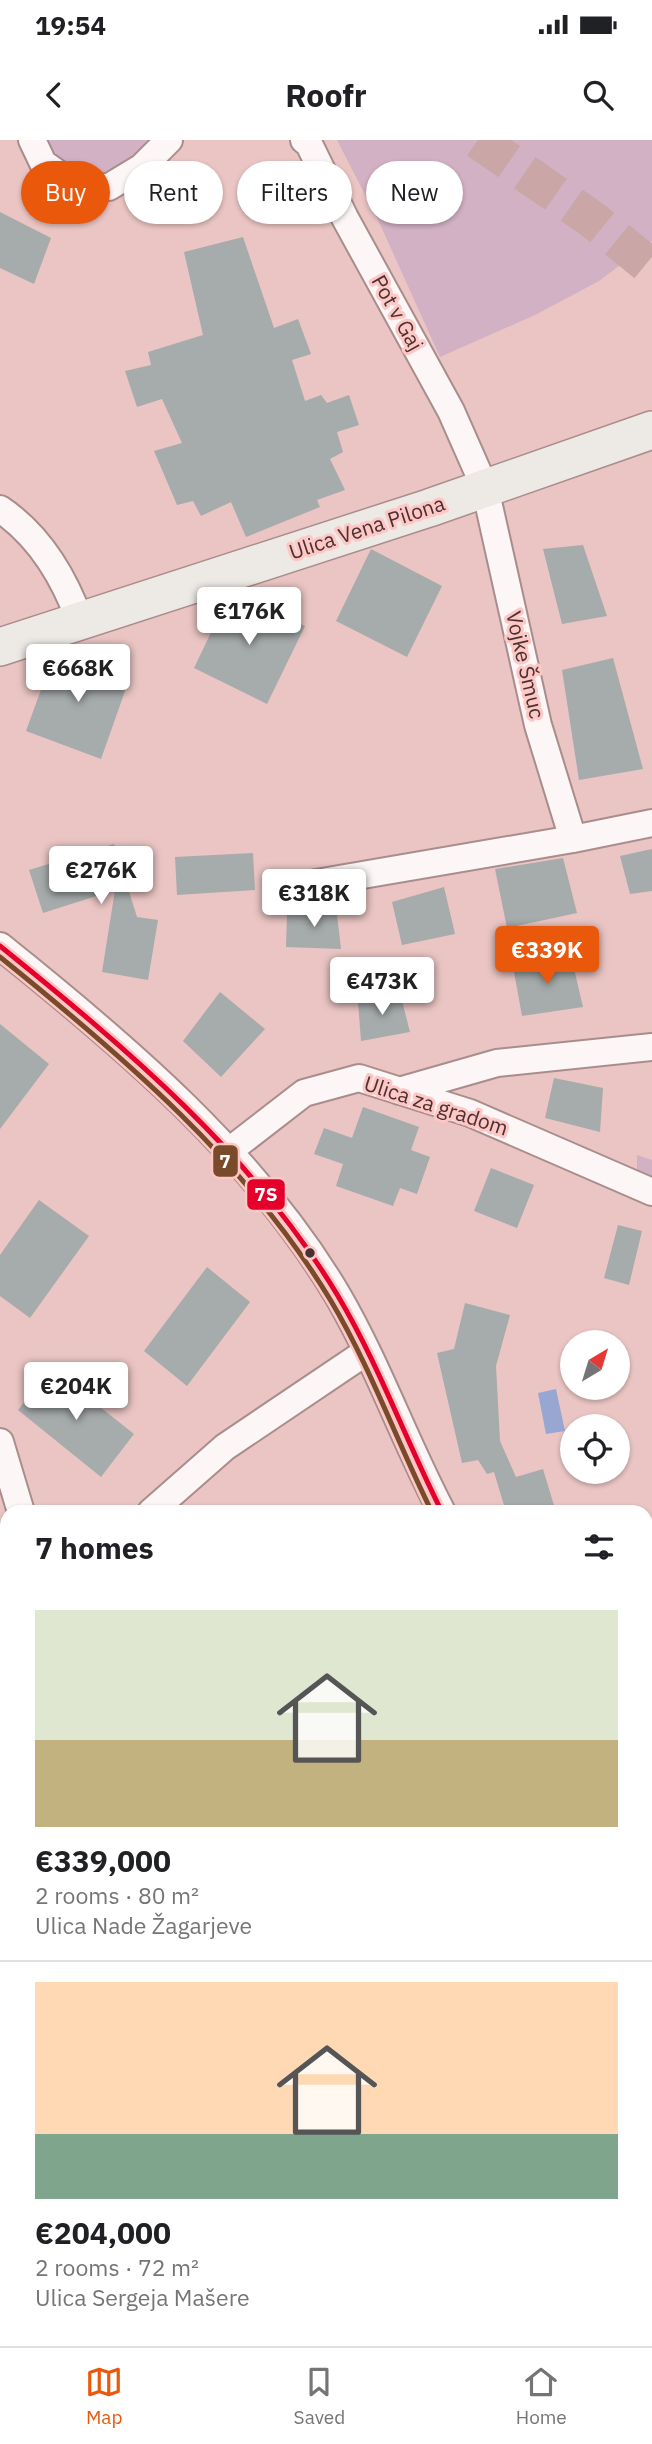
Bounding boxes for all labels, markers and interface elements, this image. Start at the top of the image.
text: 19:54 [35,8,106,42]
text: Roofr [285,74,367,116]
icon: back [35,76,73,114]
icon: search [579,76,617,114]
chip: Buy [21,161,110,224]
chip: Rent [124,161,223,224]
chip: Filters [237,161,352,224]
chip: New [366,161,463,224]
street label: Pot v Gaj [366,270,430,355]
street label: Ulica Vena Pilona [285,489,448,565]
pin: €176K [200,588,298,647]
text: €176K [213,595,285,625]
street label: Vojke Šmuc [500,608,552,721]
pin: €668K [29,644,127,704]
text: €668K [42,652,114,682]
pin: €276K [52,846,150,906]
text: €276K [65,854,137,884]
pin: €318K [265,870,363,929]
text: €318K [278,877,350,907]
pin: €339K [498,926,596,986]
text: €339K [511,934,583,964]
pin: €473K [333,958,431,1017]
text: €473K [346,965,418,995]
street label: Ulica za gradom [361,1069,512,1142]
line badge: 7 [212,1144,239,1178]
text: 7 [219,1149,231,1173]
line badge: 7S [246,1178,286,1211]
text: 7S [254,1182,278,1206]
unlabelled marker [303,1246,317,1260]
north arrow [560,1330,630,1400]
map controls [560,1330,630,1484]
pin: €204K [27,1362,125,1422]
text: €204K [40,1370,112,1400]
button: locate [560,1414,630,1484]
text: 7 homes [35,1528,154,1567]
icon: filters [580,1528,618,1566]
icon: home [264,1655,390,1781]
text: €339,000 [35,1841,171,1880]
text: 2 rooms · 80 m² [35,1880,199,1910]
text: Ulica Nade Žagarjeve [35,1910,252,1940]
icon: home [264,2027,390,2153]
text: €204,000 [35,2213,171,2252]
text: 2 rooms · 72 m² [35,2252,199,2282]
text: Ulica Sergeja Mašere [35,2282,250,2312]
tab: Map [85,2363,123,2429]
tab: Saved [294,2363,345,2429]
tab: Home [516,2363,567,2429]

